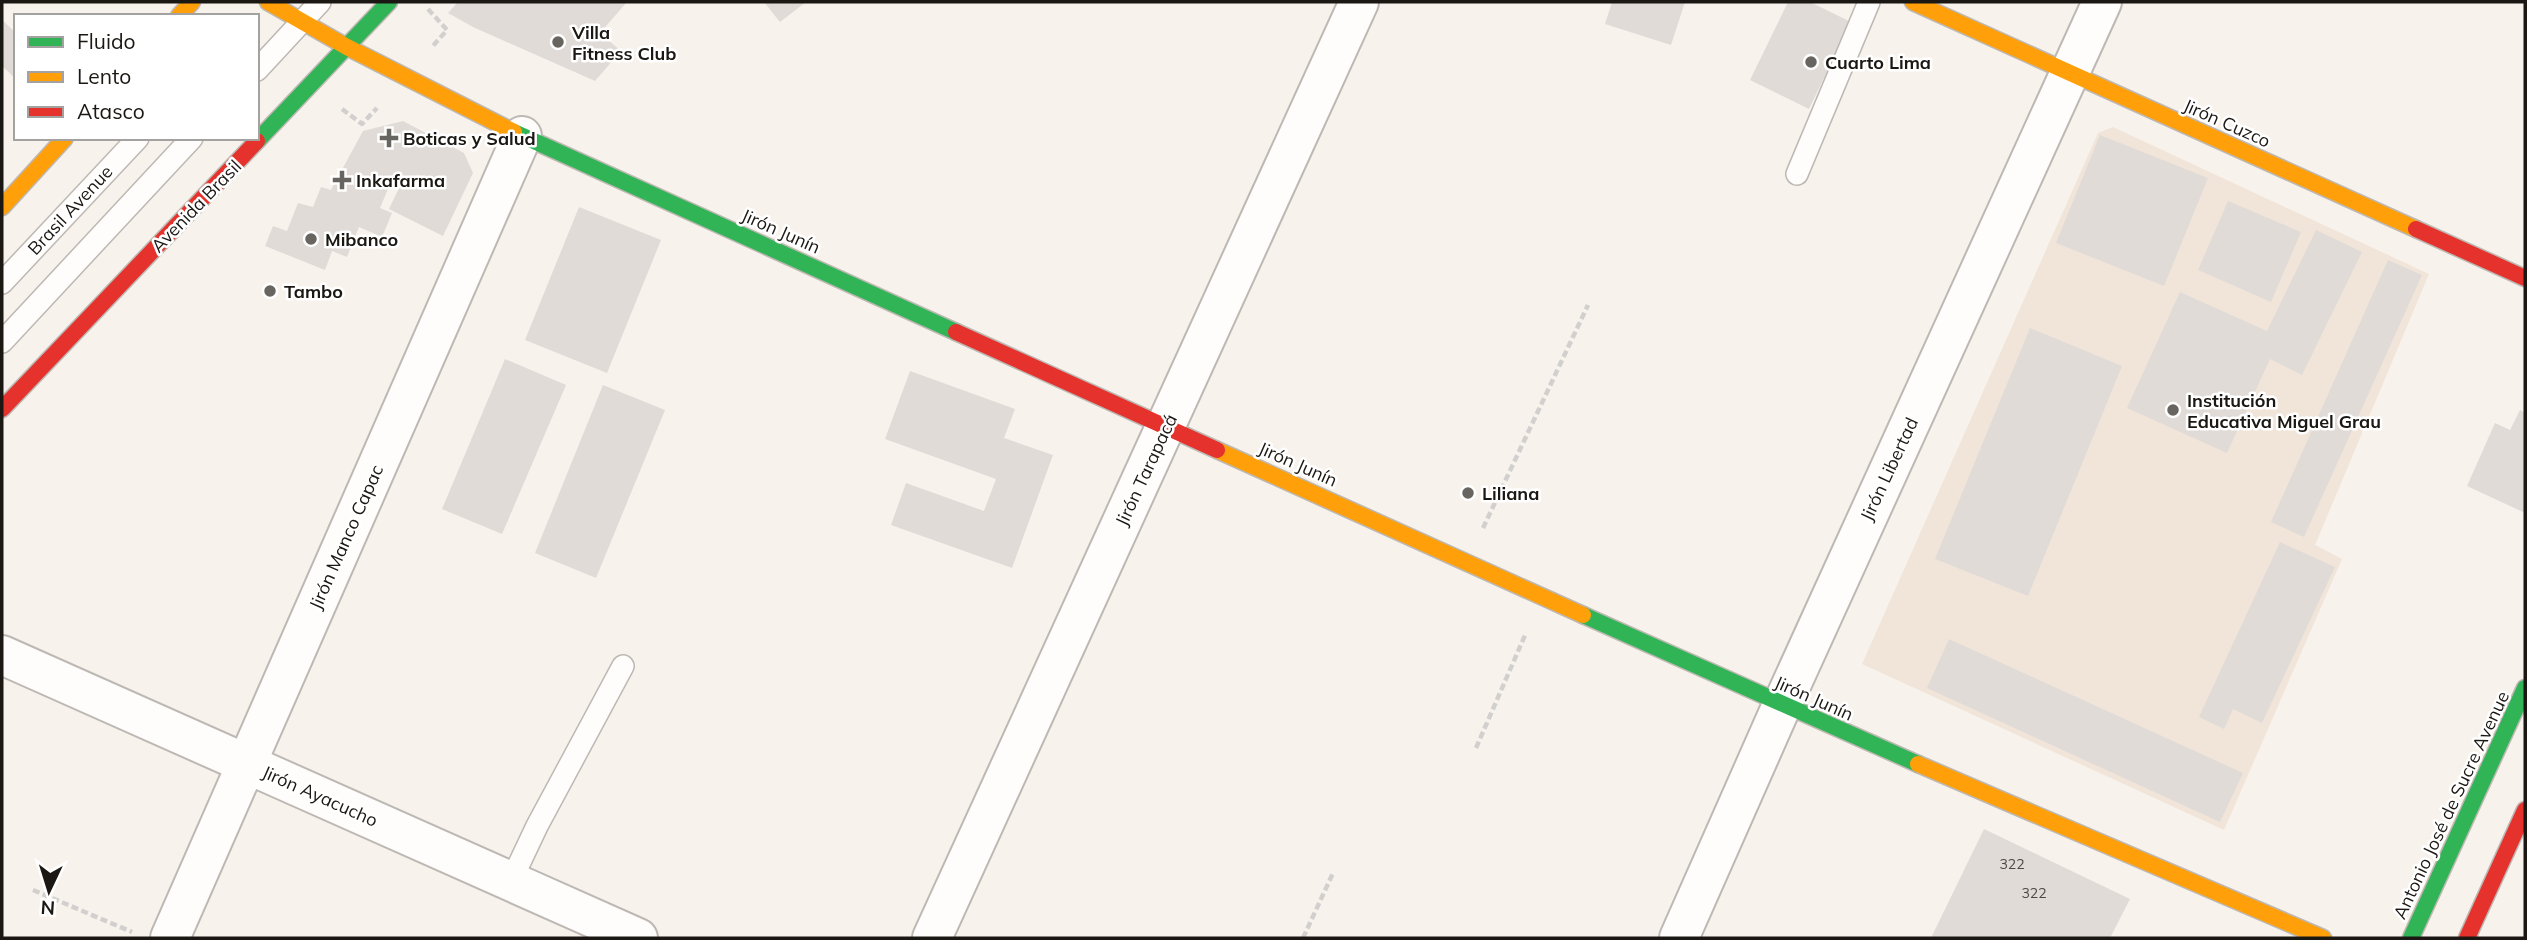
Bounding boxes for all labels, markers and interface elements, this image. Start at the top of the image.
legend [14,14,259,140]
place label: Villa Fitness Club [571,21,676,65]
text: Fluido [77,28,136,54]
marker: Villa Fitness Club [550,34,566,50]
place label: Cuarto Lima [1825,51,1931,74]
marker: Cuarto Lima [1803,54,1819,70]
text: Lento [77,63,131,89]
street label: Jirón Cuzco [2180,94,2274,152]
text: Atasco [77,98,145,124]
place label: Boticas y Salud [403,127,536,150]
marker: Boticas y Salud [381,130,397,146]
street label: Avenida Brasil [146,155,246,257]
street label: Brasil Avenue [23,160,117,260]
place label: Inkafarma [356,169,445,192]
marker: Inkafarma [334,172,350,188]
street label: Jirón Junín [738,203,824,259]
place label: Mibanco [325,228,398,251]
marker: Mibanco [303,231,319,247]
place label: Tambo [284,280,343,303]
marker: Tambo [262,283,278,299]
place label: Institución Educativa Miguel Grau [2187,389,2381,433]
marker: Institución Educativa Miguel Grau [2165,402,2181,418]
street label: Jirón Tarapacá [1110,410,1182,530]
street label: Jirón Libertad [1855,413,1923,525]
street label: Jirón Junín [1255,436,1341,492]
street label: Jirón Manco Capac [304,461,388,613]
place label: Liliana [1482,482,1539,505]
marker: Liliana [1460,485,1476,501]
street label: Jirón Junín [1771,670,1857,726]
street label: Antonio José de Sucre Avenue [2388,687,2514,923]
street label: Jirón Ayacucho [259,760,381,832]
house number: 322 [1999,855,2025,873]
north arrow [14,856,84,926]
house number: 322 [2021,884,2047,902]
text: N [40,895,56,920]

